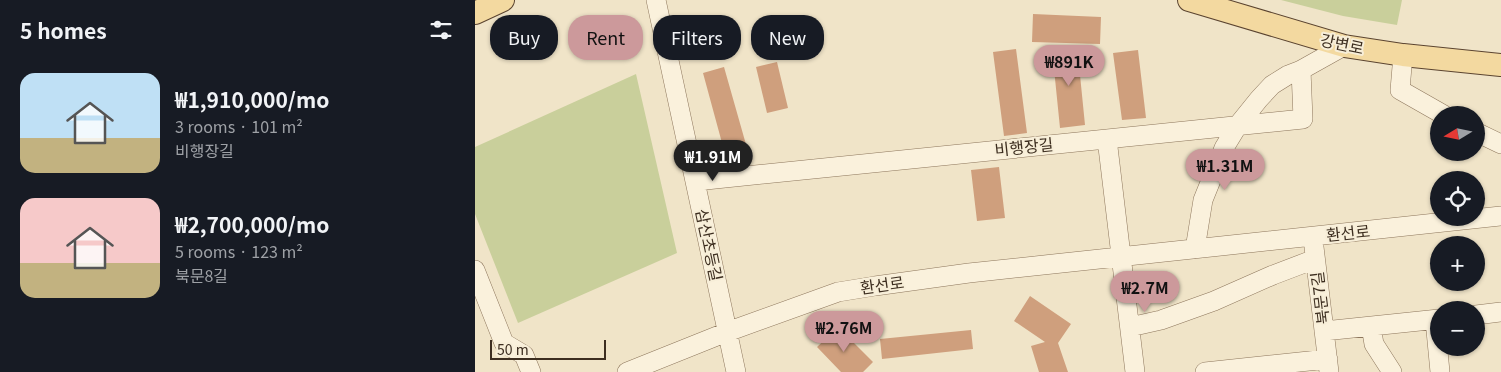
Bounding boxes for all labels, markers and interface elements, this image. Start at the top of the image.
text: 5 homes [20,15,107,45]
chip: Buy [490,15,558,60]
chip: Rent [568,15,643,60]
chip: Filters [653,15,741,60]
chip: New [751,15,824,60]
icon: filters [427,16,455,44]
street label: 강변로 [1318,27,1367,59]
pin: ₩891K [1034,44,1104,87]
text: ₩891K [1045,49,1093,73]
text: ₩1,910,000/mo [175,84,329,114]
icon: home [60,93,120,153]
north arrow [1430,106,1485,161]
map controls [1430,106,1485,356]
text: 3 rooms · 101 m² [175,114,303,138]
street label: 비행장길 [993,131,1054,161]
text: 비행장길 [175,138,234,162]
pin: ₩1.91M [672,140,754,182]
text: ₩1.91M [685,144,741,168]
pin: ₩1.31M [1184,148,1266,191]
text: ₩1.31M [1197,153,1253,177]
button: locate [1430,171,1485,226]
street label: 삼산초등길 [691,206,729,283]
text: ₩2,700,000/mo [175,209,329,239]
icon: home [60,218,120,278]
street label: 환선로 [1325,218,1371,246]
button: + [1430,236,1485,291]
text: 5 rooms · 123 m² [175,239,303,263]
text: 북문8길 [175,263,228,287]
street label: 환선로 [858,269,906,299]
pin: ₩2.7M [1110,270,1180,313]
street label: 북문7길 [1304,270,1334,326]
text: ₩2.7M [1121,275,1169,299]
button: − [1430,301,1485,356]
pin: ₩2.76M [803,310,885,353]
text: ₩2.76M [816,315,872,339]
scale bar [490,337,606,360]
text: 50 m [497,339,529,359]

